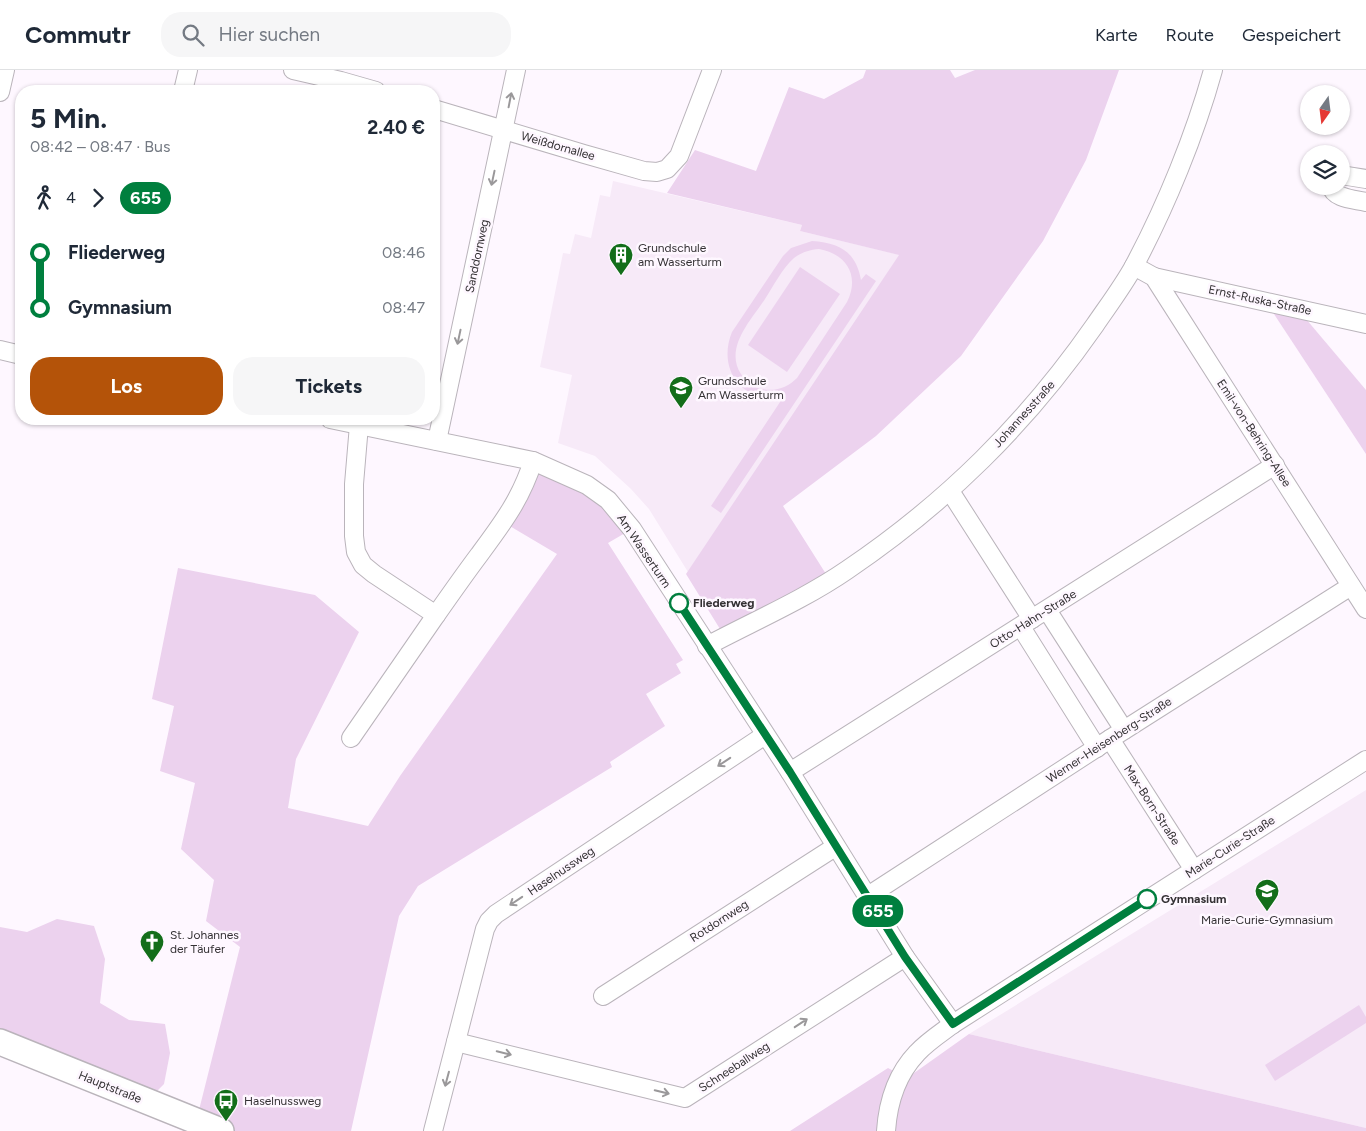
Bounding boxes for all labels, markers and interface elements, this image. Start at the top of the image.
search box [161,12,511,57]
text: Commutr [25,20,131,49]
icon: search [179,21,207,49]
text: Hier suchen [219,23,320,46]
text: Karte [1095,24,1138,46]
text: Route [1166,24,1214,46]
text: Gespeichert [1242,24,1341,46]
north arrow [1300,85,1350,135]
map controls [1300,85,1350,195]
one-way arrow [506,92,515,108]
text: 5 Min. [30,101,107,135]
text: 2.40 € [367,116,425,139]
street label: Weißdornallee [519,129,597,163]
text: 08:42 – 08:47 · Bus [30,137,171,156]
button: layers [1300,145,1350,195]
one-way arrow [488,169,498,185]
icon: walk [30,184,58,212]
icon: forward [84,184,112,212]
text: 655 [130,187,161,209]
text: 4 [66,188,76,207]
street label: Sanddornweg [462,218,492,294]
text: Fliederweg [68,241,165,264]
place label: Grundschule am Wasserturm [638,241,722,269]
building icon: Grundschule am Wasserturm [608,242,634,276]
text: 08:46 [382,243,425,262]
street label: Ernst-Ruska-Straße [1207,282,1313,318]
text: Gymnasium [68,296,172,319]
text: 08:47 [382,298,425,317]
one-way arrow [454,328,464,344]
button: Los [30,357,223,415]
button: Tickets [233,357,425,415]
place label: Grundschule Am Wasserturm [698,374,784,402]
school or university icon: Grundschule Am Wasserturm [668,375,694,409]
street label: Johannesstraße [990,377,1058,450]
street label: Emil-von-Behring-Allee [1214,377,1294,490]
street label: Am Wasserturm [614,512,674,590]
street label: Otto-Hahn-Straße [987,587,1079,651]
marker: Fliederweg [669,593,689,613]
place label: Fliederweg [693,596,754,610]
street label: Werner-Heisenberg-Straße [1044,694,1175,786]
one-way arrow [718,757,732,767]
street label: Max-Born-Straße [1121,762,1183,848]
street label: Marie-Curie-Straße [1183,813,1278,881]
street label: Haselnussweg [525,844,597,898]
school or university icon: Marie-Curie-Gymnasium [1254,878,1280,912]
marker: Gymnasium [1137,889,1157,909]
place label: Gymnasium [1161,892,1227,906]
line badge: 655 [849,895,907,927]
one-way arrow [509,896,523,906]
street label: Rotdornweg [687,897,751,945]
text: 655 [862,900,894,922]
place label: Marie-Curie-Gymnasium [1201,913,1333,927]
place label: St. Johannes der Täufer [170,928,239,956]
church icon: St. Johannes der Täufer [139,929,165,963]
one-way arrow [794,1018,808,1028]
street label: Schneeballweg [696,1039,772,1095]
one-way arrow [495,1049,511,1059]
street label: Hauptstraße [76,1068,144,1106]
one-way arrow [442,1070,451,1086]
bus stop icon: Haselnussweg [213,1088,239,1122]
one-way arrow [653,1088,669,1097]
place label: Haselnussweg [244,1094,321,1108]

